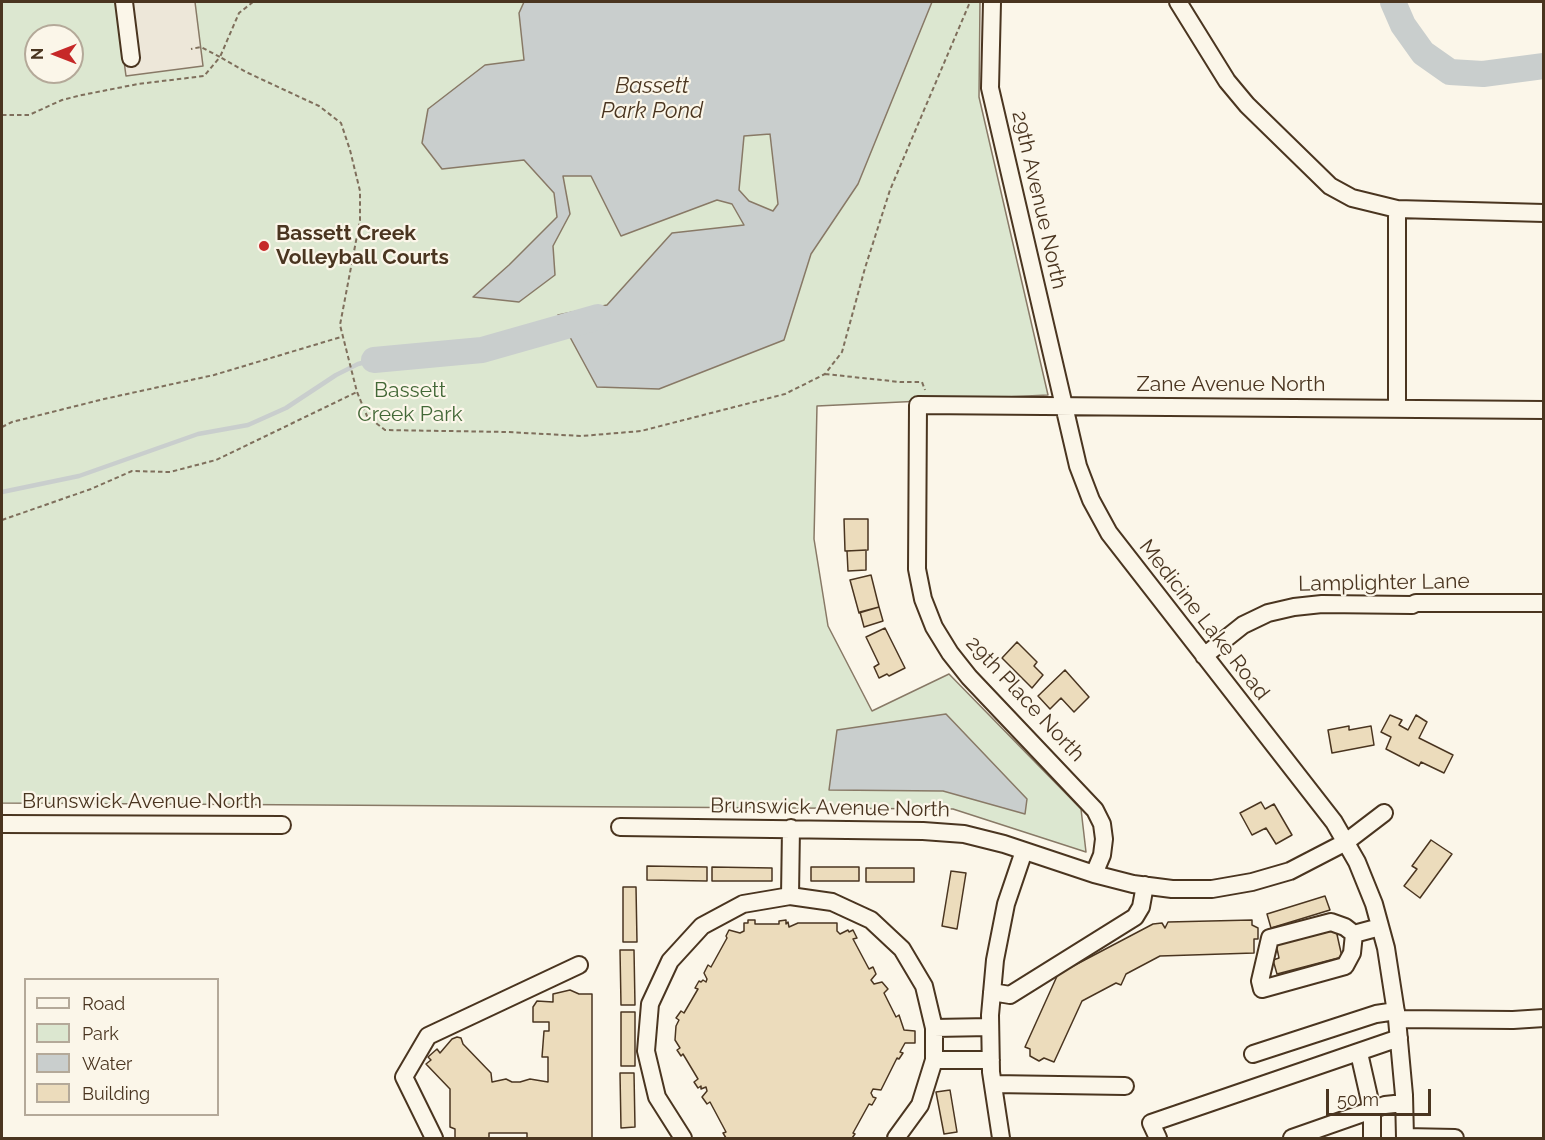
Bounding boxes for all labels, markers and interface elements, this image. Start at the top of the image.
north arrow [24,24,84,84]
text: N [28,48,47,60]
water label: Bassett Park Pond [601,73,703,124]
street label: 29th Avenue North [1006,108,1072,292]
place label: Bassett Creek Volleyball Courts [276,221,449,271]
marker: Bassett Creek Volleyball Courts [257,239,271,253]
street label: Zane Avenue North [1137,372,1325,398]
park label: Bassett Creek Park [357,378,463,428]
street label: Medicine Lake Road [1134,535,1274,705]
street label: Lamplighter Lane [1298,569,1470,597]
street label: 29th Place North [960,631,1090,767]
street label: Brunswick Avenue North [22,789,262,815]
street label: Brunswick Avenue North [710,793,950,823]
legend [24,978,219,1116]
text: Road [82,993,125,1014]
text: Park [82,1023,119,1044]
text: Water [82,1053,132,1074]
scale bar [1329,1077,1434,1115]
text: Building [82,1083,150,1104]
text: 50 m [1337,1089,1379,1110]

